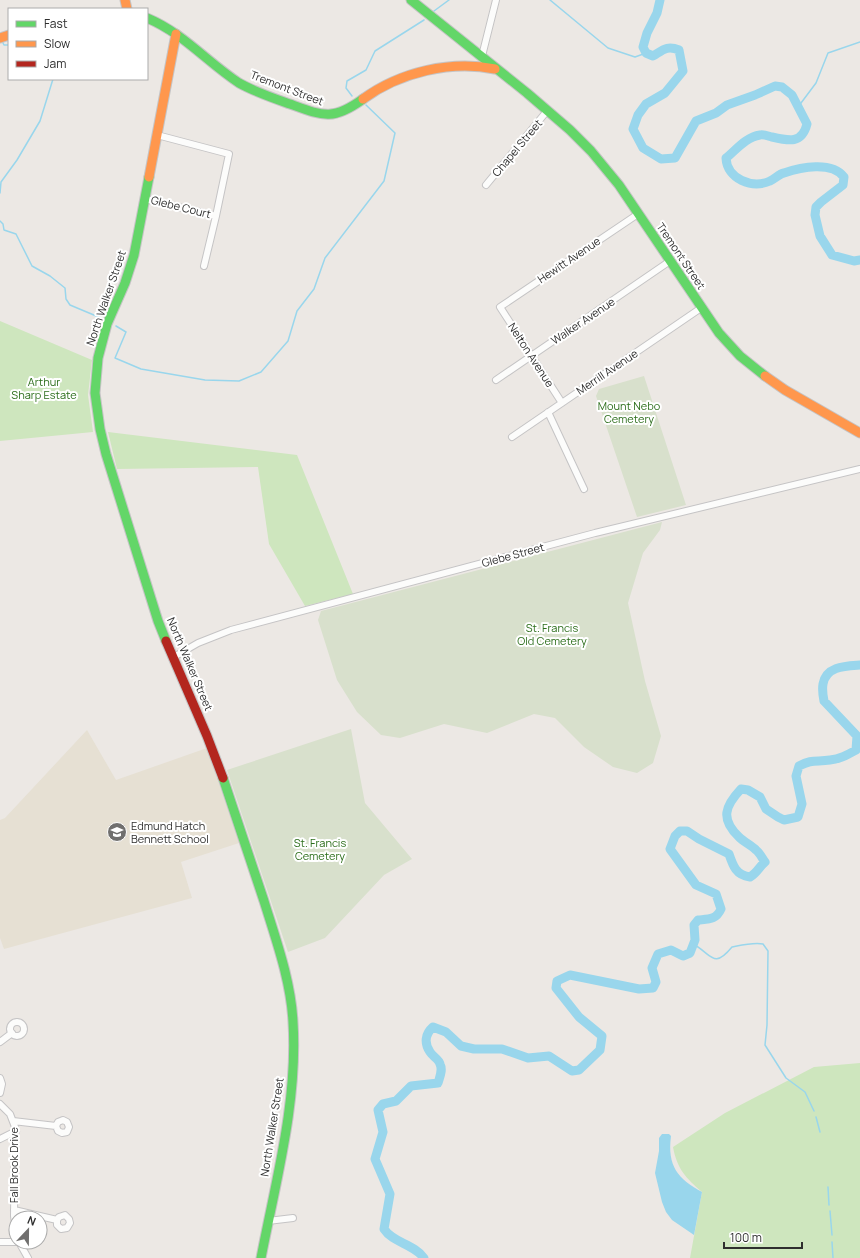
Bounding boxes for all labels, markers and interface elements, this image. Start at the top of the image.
legend [8,8,148,80]
text: Fast [44,15,68,32]
text: Slow [44,35,70,52]
text: Jam [44,55,66,72]
street label: Tremont Street [248,67,326,108]
street label: Chapel Street [488,116,545,180]
street label: Glebe Court [150,192,213,221]
street label: Tremont Street [654,219,709,292]
street label: Hewitt Avenue [534,233,604,286]
street label: North Walker Street [82,248,129,347]
street label: Walker Avenue [548,293,618,348]
street label: Nelton Avenue [505,320,558,390]
street label: Merrill Avenue [573,345,641,398]
park label: Arthur Sharp Estate [11,374,77,402]
park label: Mount Nebo Cemetery [598,398,661,426]
street label: Glebe Street [480,539,546,570]
street label: North Walker Street [164,615,217,713]
park label: St. Francis Old Cemetery [517,620,587,648]
place label: Edmund Hatch Bennett School [131,818,209,846]
school or university icon: Edmund Hatch Bennett School [106,821,128,843]
park label: St. Francis Cemetery [294,835,346,863]
street label: North Walker Street [256,1076,287,1177]
street label: Fall Brook Drive [6,1127,21,1203]
north arrow [8,1210,48,1250]
text: N [25,1212,38,1229]
scale bar [724,1224,802,1250]
text: 100 m [730,1229,762,1246]

